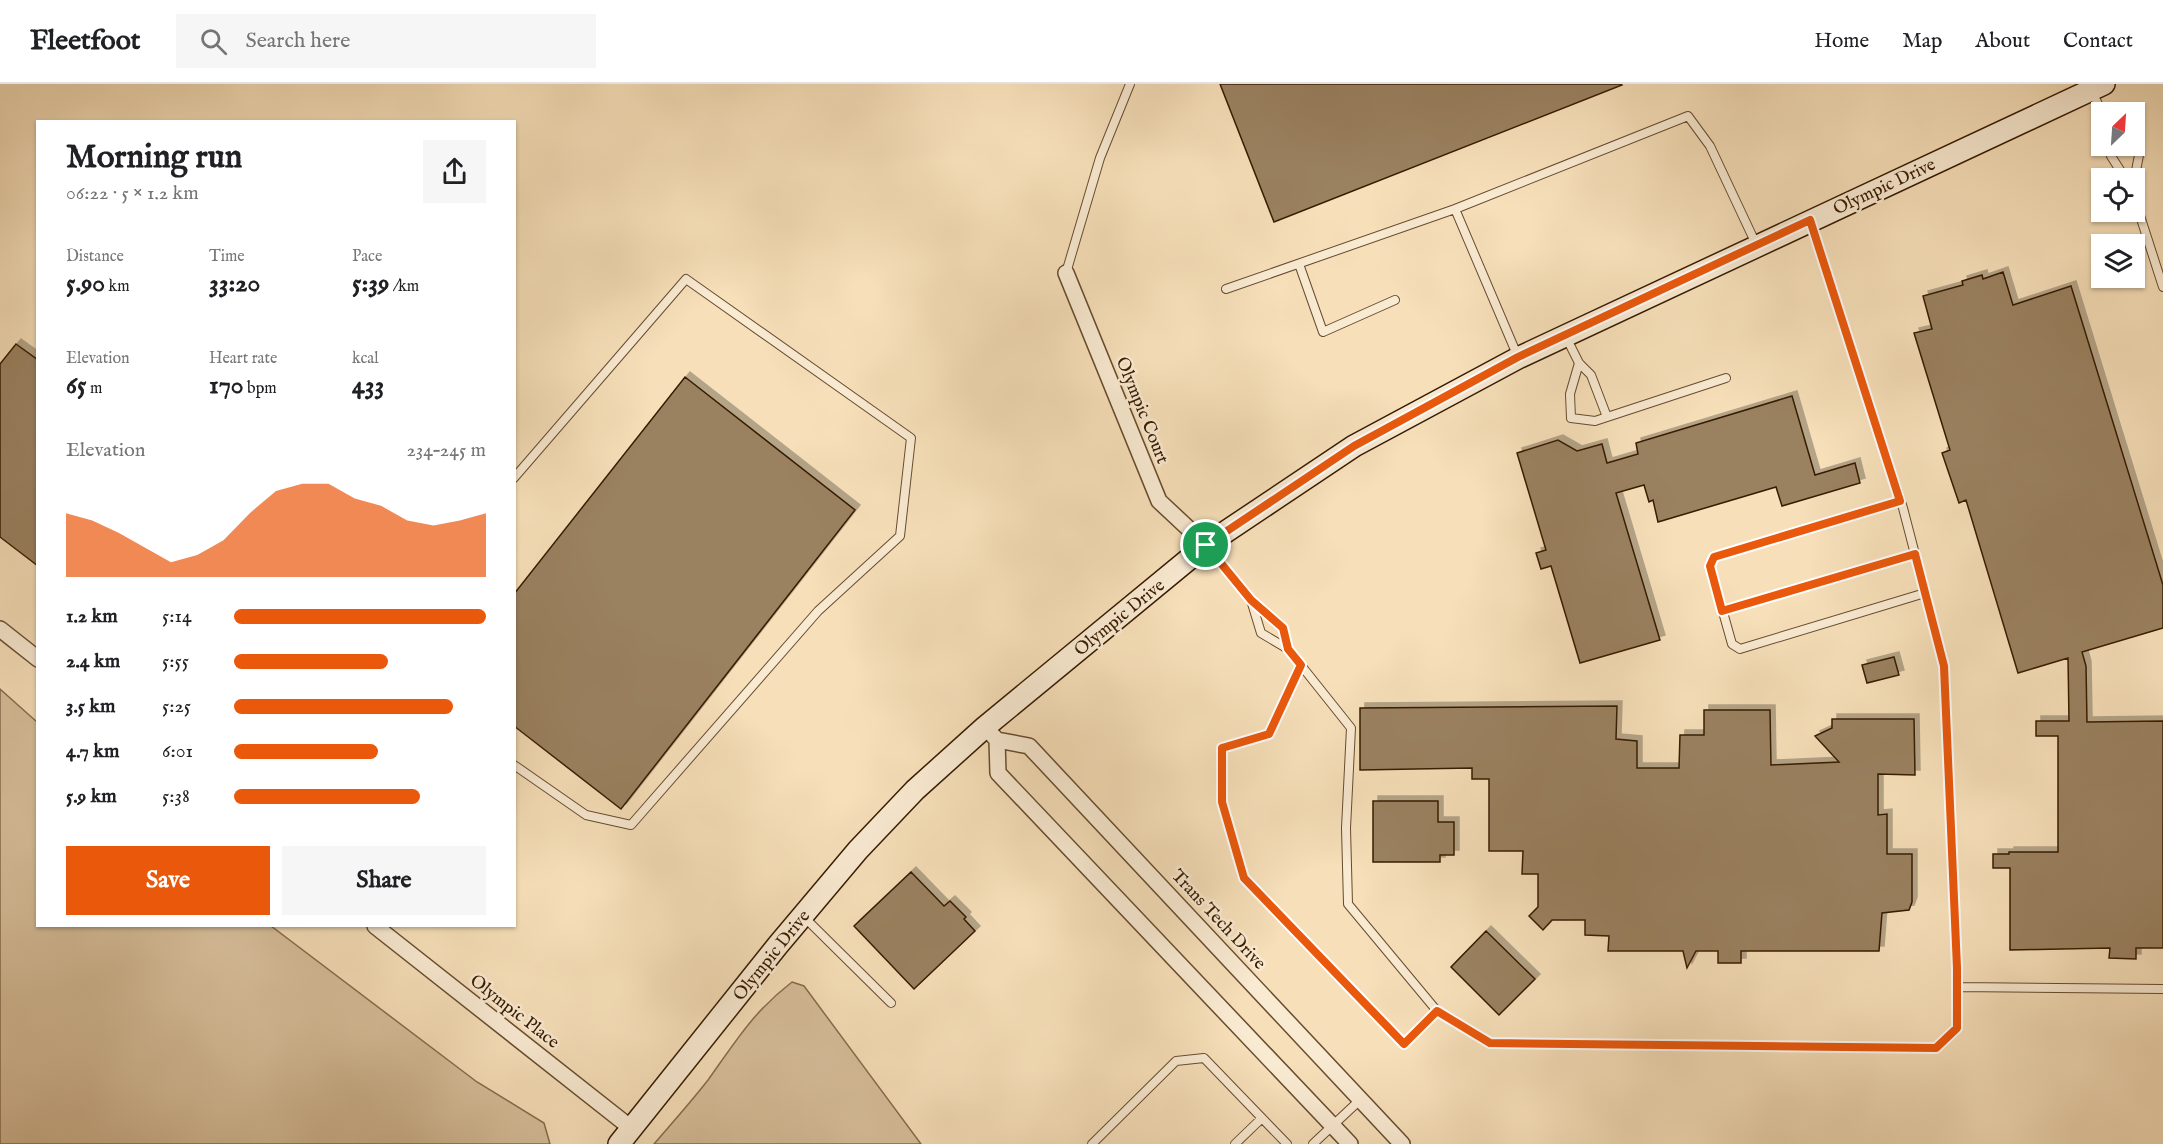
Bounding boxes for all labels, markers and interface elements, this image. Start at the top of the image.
search box [176,14,596,68]
text: Fleetfoot [30,24,140,59]
icon: search [197,25,230,58]
text: Search here [245,27,350,55]
text: Home [1814,28,1869,55]
text: Map [1902,28,1942,55]
text: About [1975,28,2030,55]
text: Contact [2063,28,2133,55]
north arrow [2091,102,2145,156]
map controls [2091,102,2145,288]
text: Morning run [66,137,242,179]
button: share [423,140,486,203]
street label: Olympic Drive [1830,154,1940,221]
button: locate [2091,168,2145,222]
text: 06:22 · 5 × 1.2 km [66,181,199,206]
button: layers [2091,234,2145,288]
text: Distance [66,247,124,267]
text: Time [209,247,245,267]
text: Pace [352,247,382,267]
text: 5.90 [66,267,105,300]
text: 33:20 [209,267,260,300]
text: 5:39 [352,267,389,300]
text: km [105,277,130,297]
text: /km [389,277,419,297]
text: Elevation [66,349,129,369]
text: Heart rate [209,349,277,369]
text: kcal [352,349,379,369]
street label: Olympic Court [1110,354,1173,467]
text: 65 [66,369,86,402]
text: 170 [209,369,244,402]
text: 433 [352,369,384,402]
text: m [86,379,102,399]
text: bpm [244,379,277,399]
text: Elevation [66,438,145,463]
text: 234–245 m [406,438,486,463]
pin [1180,519,1231,570]
icon: arrive [1189,528,1222,561]
street label: Olympic Drive [1070,574,1170,662]
text: 1.2 km [66,604,118,629]
text: 5:14 [162,604,192,629]
text: 2.4 km [66,649,120,674]
text: 5:55 [162,649,189,674]
text: 3.5 km [66,694,116,719]
text: 5:25 [162,694,191,719]
text: 4.7 km [66,739,119,764]
text: 6:01 [162,739,193,764]
text: 5.9 km [66,784,117,809]
text: 5:38 [162,784,190,809]
button: Save [66,846,270,915]
button: Share [282,846,486,915]
street label: Trans Tech Drive [1166,865,1270,975]
street label: Olympic Drive [728,906,816,1006]
street label: Olympic Place [465,970,564,1054]

